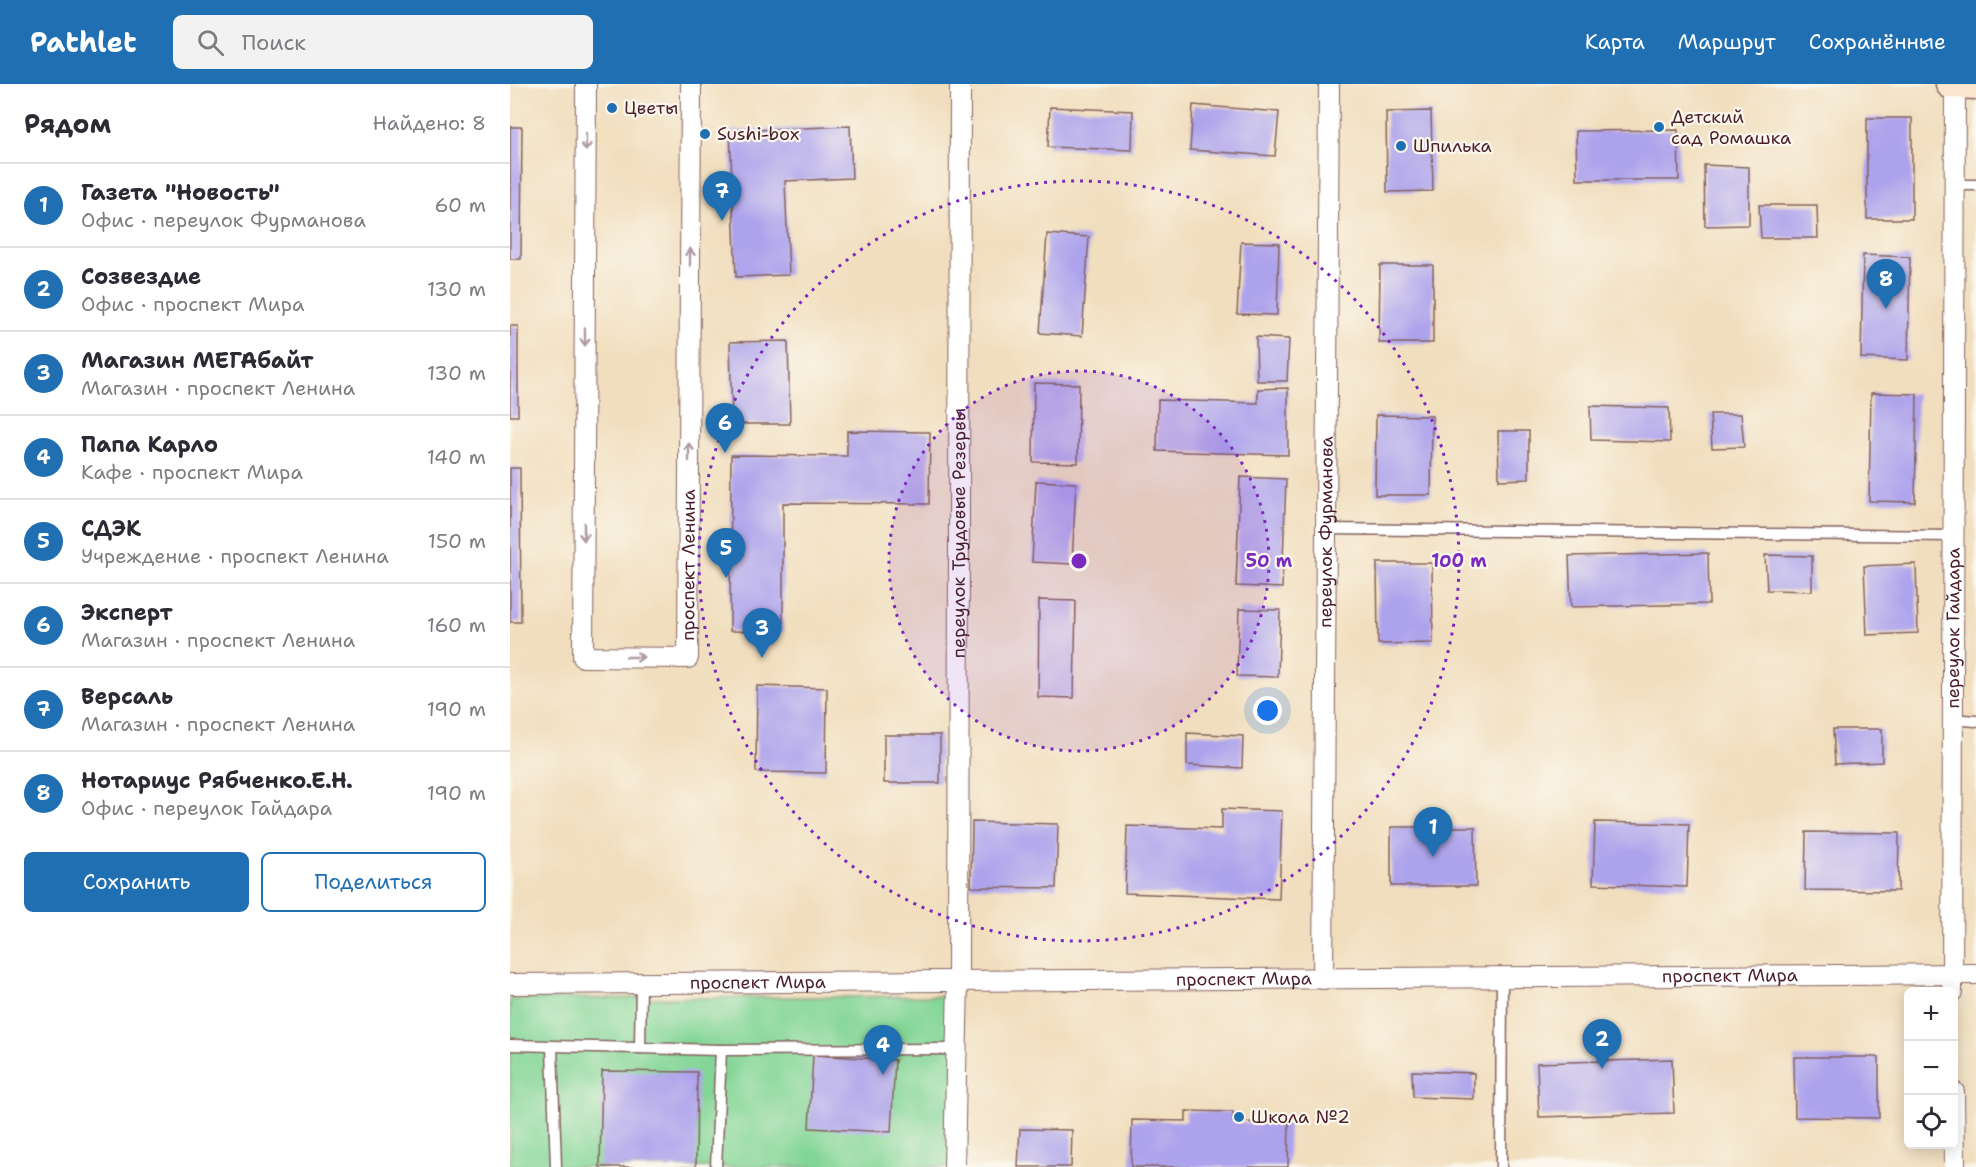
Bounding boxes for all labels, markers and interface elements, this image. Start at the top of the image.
search box [173,15,593,69]
text: Pathlet [30,23,137,61]
icon: search [194,26,227,59]
text: Поиск [242,28,306,57]
text: Карта [1585,28,1645,56]
text: Маршрут [1678,28,1776,56]
text: Сохранённые [1809,28,1946,56]
place label: Цветы [624,96,678,120]
marker: Цветы [605,101,619,115]
place label: Детский сад Ромашка [1671,105,1791,150]
text: Рядом [24,106,111,141]
text: Найдено: 8 [373,110,486,136]
marker: Детский сад Ромашка [1652,120,1666,134]
place label: Sushi-box [717,122,799,146]
marker: Sushi-box [698,127,712,141]
one-way arrow [580,132,592,152]
place label: Шпилька [1413,134,1492,158]
marker: Шпилька [1394,139,1408,153]
pin: 7 [702,172,742,221]
text: Газета "Новость" [81,178,280,207]
text: 1 [39,192,48,218]
text: 60 m [434,192,486,218]
text: Офис · переулок Фурманова [81,207,366,233]
one-way arrow [684,248,696,268]
pin: 8 [1866,260,1906,309]
text: Созвездие [81,262,201,291]
text: 2 [37,276,51,302]
text: 130 m [427,276,486,302]
text: Офис · проспект Мира [81,291,304,317]
one-way arrow [579,327,591,347]
text: Магазин МЕГАбайт [81,346,314,375]
text: 3 [37,360,51,386]
text: 130 m [427,360,486,386]
text: Магазин · проспект Ленина [81,375,355,401]
pin: 6 [706,404,744,453]
street label: переулок Трудовые Резервы [947,408,971,658]
text: Папа Карло [81,430,218,459]
street label: переулок Фурманова [1313,436,1339,628]
one-way arrow [683,443,695,463]
text: 4 [37,444,51,470]
text: 140 m [427,444,486,470]
text: Кафе · проспект Мира [81,459,303,485]
street label: проспект Ленина [676,489,701,641]
text: СДЭК [81,514,141,543]
one-way arrow [578,522,590,542]
text: 5 [37,528,50,554]
text: 150 m [428,528,486,554]
pin: 5 [706,528,746,578]
text: Учреждение · проспект Ленина [81,543,389,569]
street label: переулок Гайдара [1941,547,1965,709]
text: 50 m [1246,549,1293,573]
text: 100 m [1431,549,1487,573]
centre of rings [1069,551,1089,571]
text: Эксперт [81,598,173,627]
pin: 3 [742,608,782,658]
text: 6 [37,612,51,638]
text: 160 m [427,612,486,638]
text: Магазин · проспект Ленина [81,627,355,653]
one-way arrow [625,652,645,663]
text: Версаль [81,682,173,711]
text: 7 [37,696,51,722]
text: 190 m [427,696,486,722]
your location [1253,696,1282,725]
text: Магазин · проспект Ленина [81,711,355,737]
text: Нотариус Рябченко.Е.Н. [81,766,353,795]
text: 8 [37,780,51,806]
text: 190 m [427,780,486,806]
text: Офис · переулок Гайдара [81,795,332,821]
pin: 1 [1414,808,1452,857]
button: Сохранить [24,852,249,912]
button: Поделиться [261,852,486,912]
street label: проспект Мира [1662,963,1798,988]
street label: проспект Мира [1176,967,1312,991]
street label: проспект Мира [690,970,826,995]
map controls [1904,987,1958,1149]
button: + [1904,987,1958,1041]
pin: 2 [1582,1020,1622,1069]
pin: 4 [864,1026,902,1075]
button: − [1904,1041,1958,1095]
button: locate [1904,1095,1958,1149]
place label: Школа №2 [1251,1105,1350,1129]
marker: Школа №2 [1232,1110,1246,1124]

